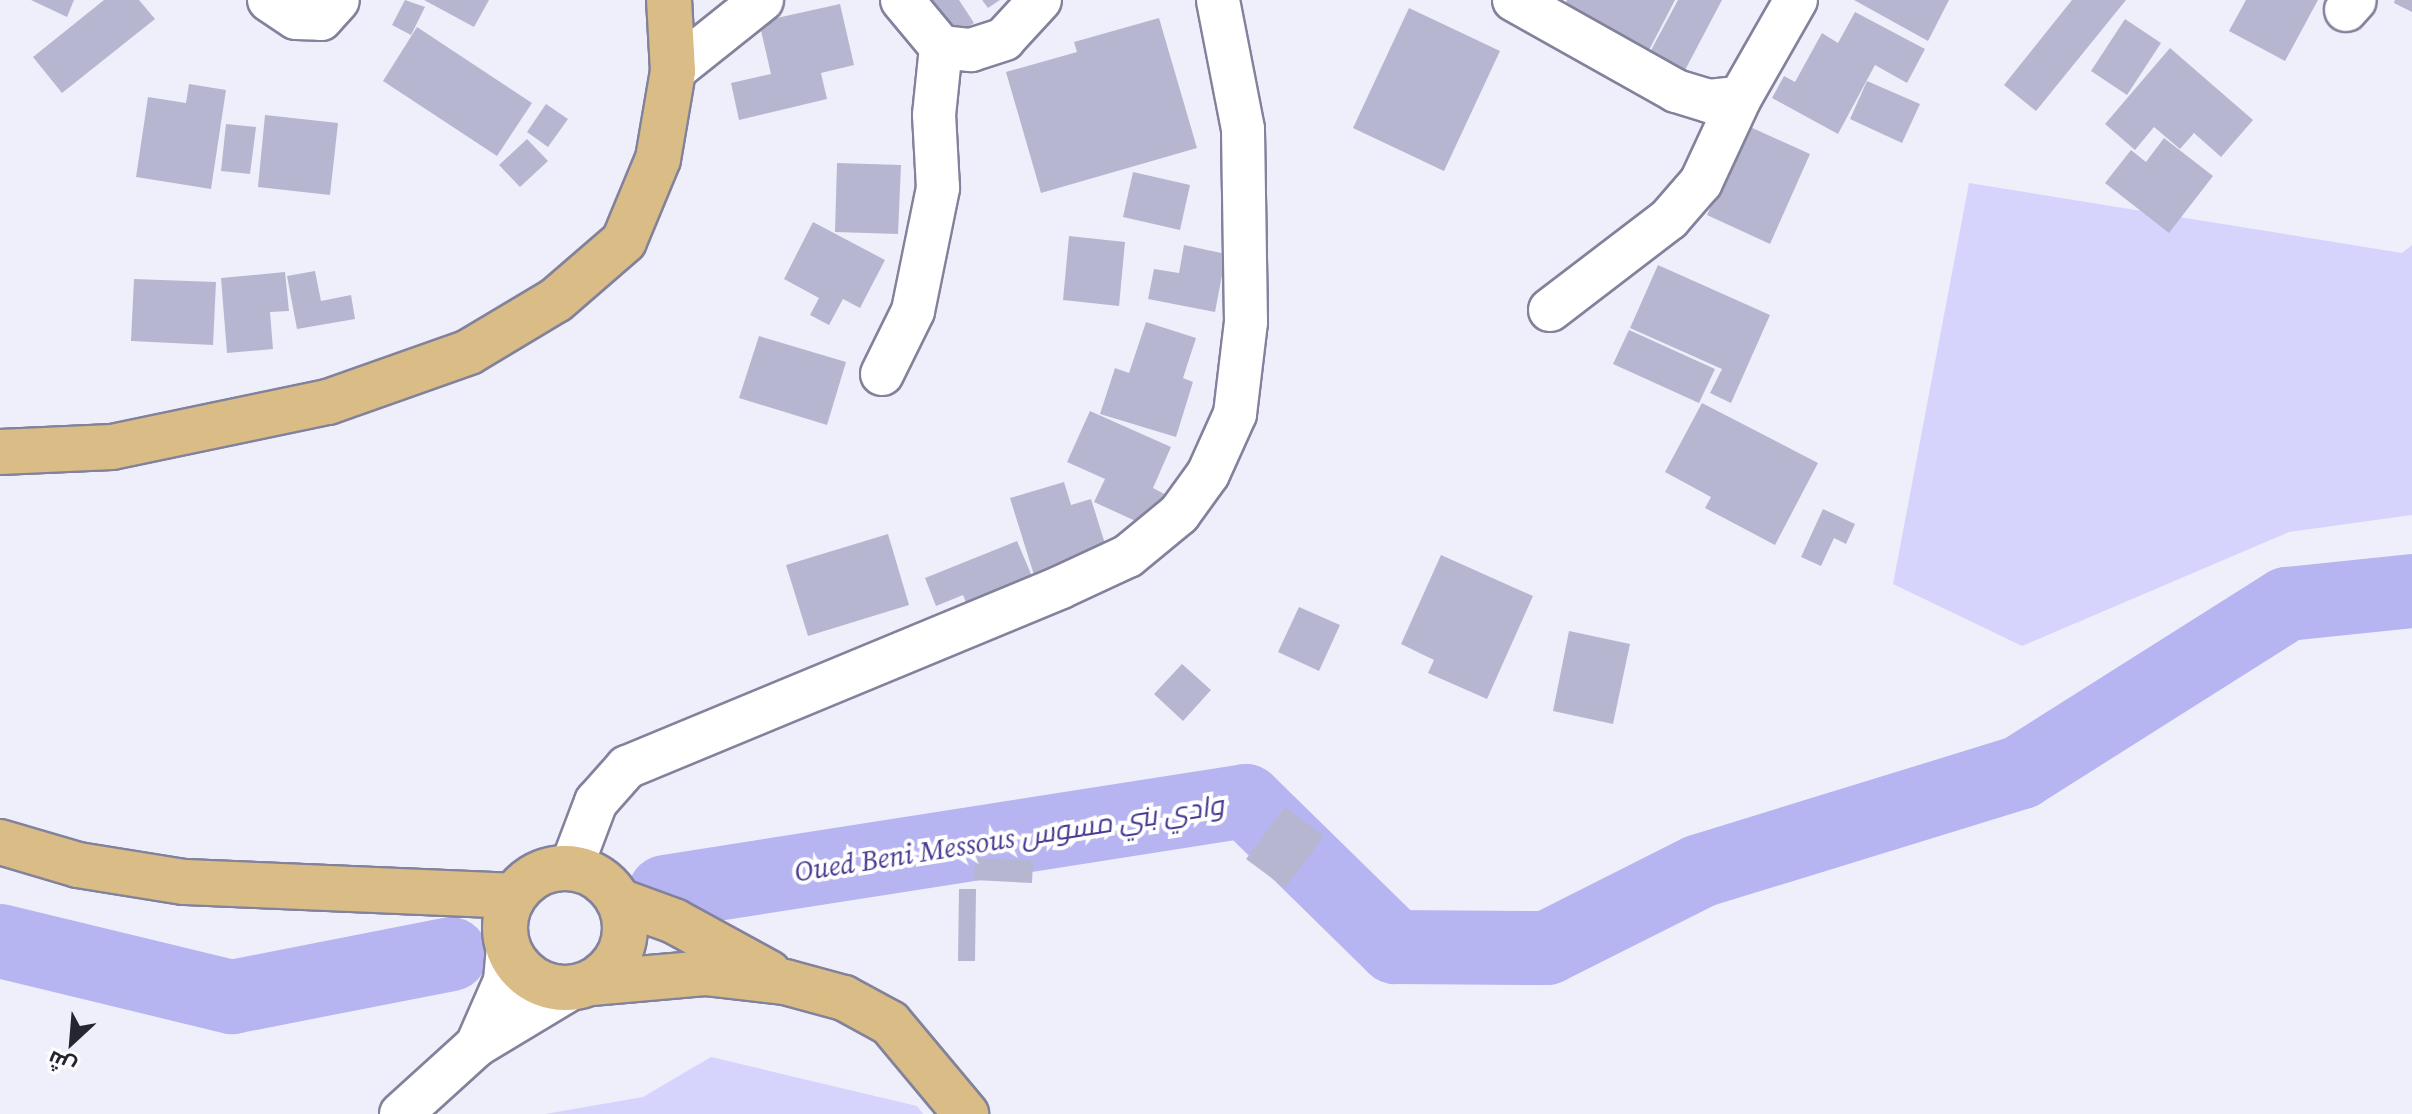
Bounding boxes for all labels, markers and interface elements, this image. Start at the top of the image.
water label: Oued Beni Messous وادي بني مسوس [792,787,1226,889]
north arrow [32,1002,112,1082]
text: ش [42,1044,81,1083]

